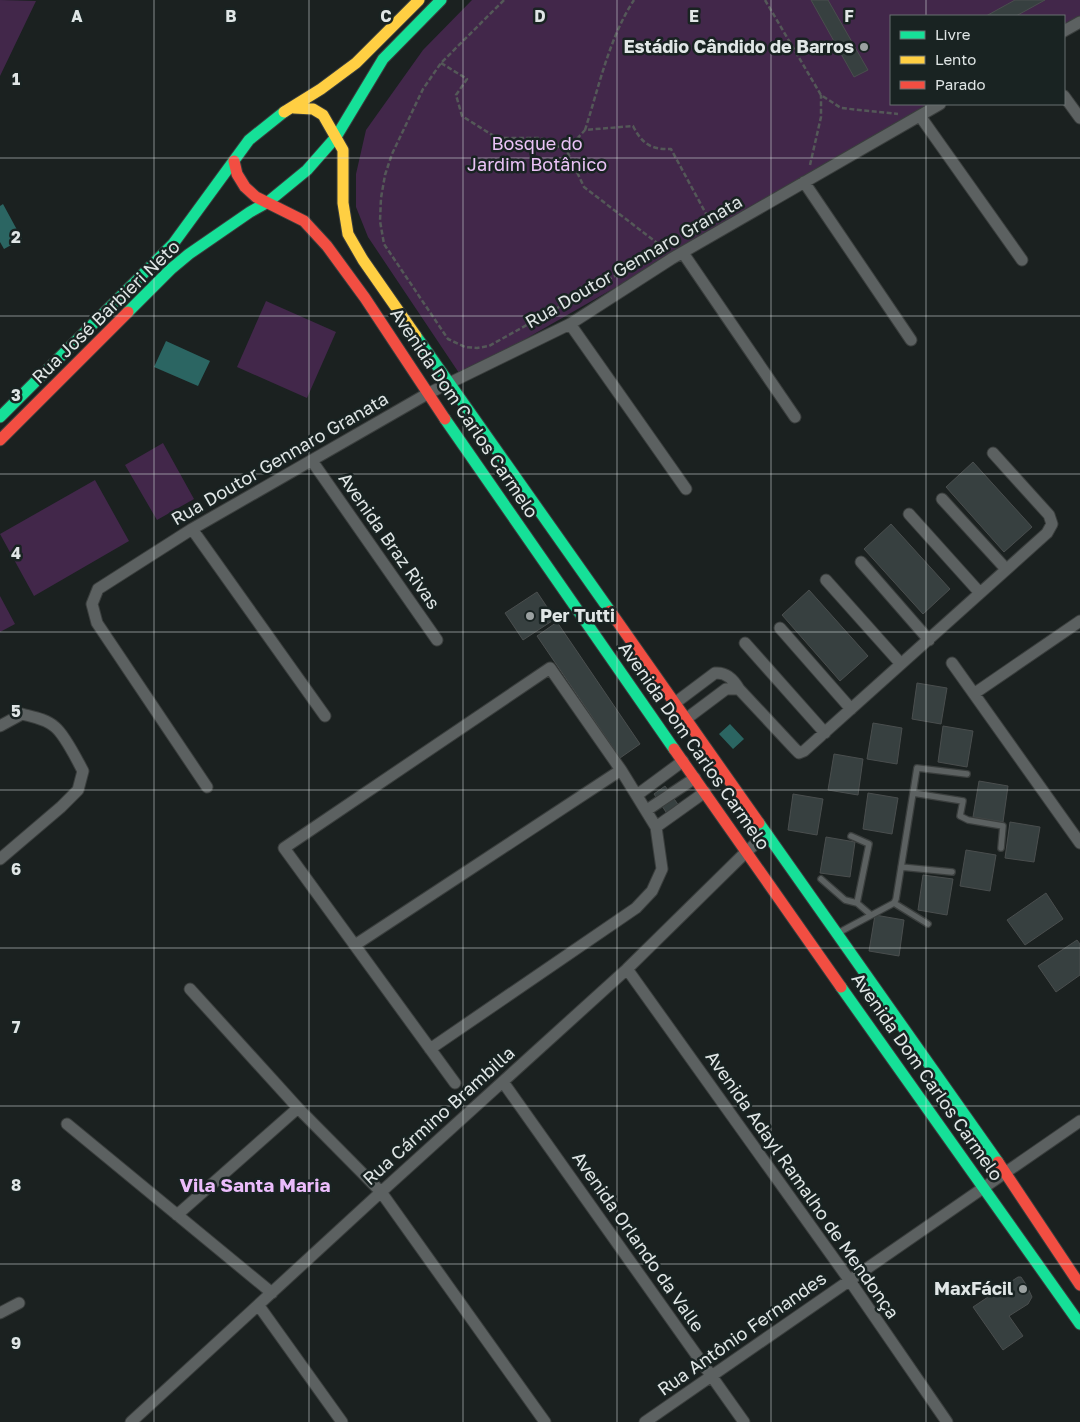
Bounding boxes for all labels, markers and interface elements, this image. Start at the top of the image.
text: A [71,6,83,26]
text: B [225,6,237,26]
text: C [380,6,392,26]
text: D [534,6,546,26]
text: E [689,6,699,26]
text: F [844,6,854,26]
legend [890,15,1065,105]
text: Livre [935,25,971,43]
place label: Estádio Cândido de Barros [623,35,854,57]
marker: Estádio Cândido de Barros [858,41,870,53]
text: Lento [935,50,976,68]
text: 1 [12,69,20,89]
text: Parado [935,75,986,93]
park label: Bosque do Jardim Botânico [467,132,607,175]
street label: Rua Doutor Gennaro Granata [521,190,746,332]
text: 2 [11,227,21,247]
street label: Rua José Barbieri Neto [27,235,184,388]
street label: Avenida Dom Carlos Carmelo [386,303,543,522]
text: 3 [11,385,21,405]
street label: Rua Doutor Gennaro Granata [167,387,392,529]
street label: Avenida Braz Rivas [334,468,445,613]
text: 4 [11,543,21,563]
place label: Per Tutti [540,604,615,626]
marker: Per Tutti [524,610,536,622]
street label: Avenida Dom Carlos Carmelo [615,637,775,854]
text: 5 [11,701,21,721]
text: 6 [11,859,21,879]
street label: Avenida Dom Carlos Carmelo [848,968,1008,1185]
text: 7 [12,1017,21,1037]
street label: Rua Cármino Brambilla [358,1041,519,1189]
street label: Avenida Adayl Ramalho de Mendonça [701,1046,904,1323]
street label: Avenida Orlando da Valle [568,1147,710,1336]
district label: Vila Santa Maria [179,1173,331,1196]
text: 8 [11,1175,21,1195]
street label: Rua Antônio Fernandes [653,1267,830,1400]
place label: MaxFácil [934,1277,1013,1299]
marker: MaxFácil [1017,1283,1029,1295]
text: 9 [11,1333,21,1353]

